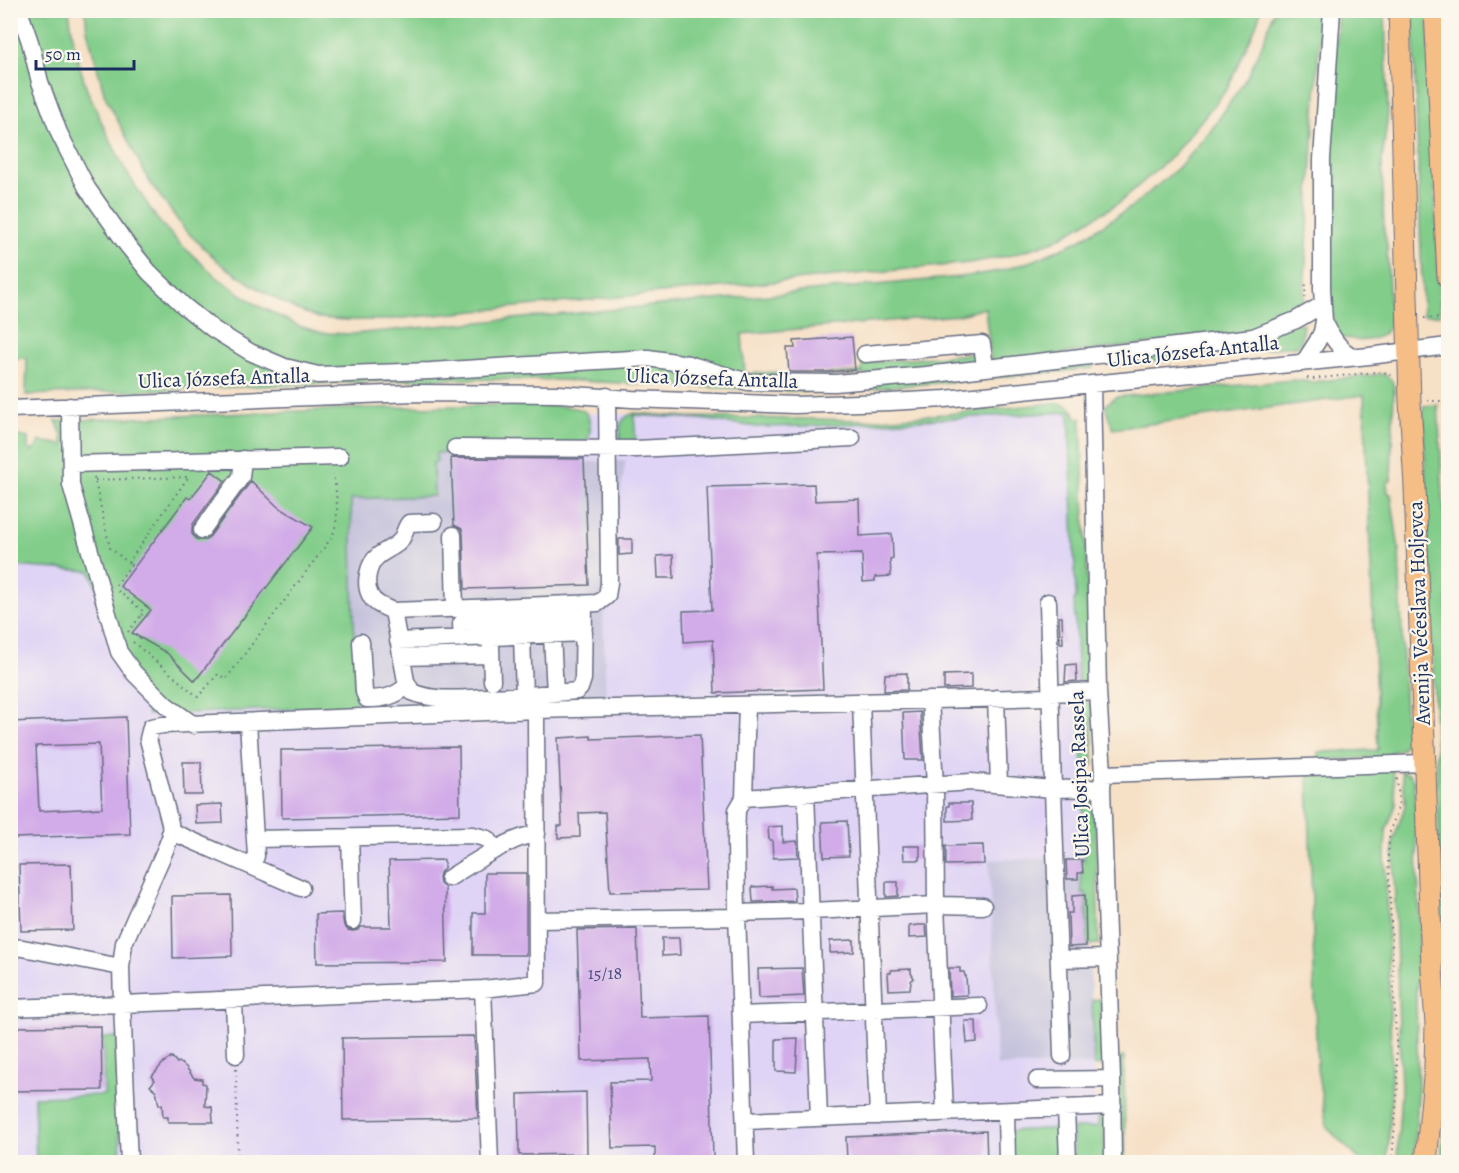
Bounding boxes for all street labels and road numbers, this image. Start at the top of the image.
street label: Ulica Józsefa Antalla [1106,328,1281,374]
street label: Ulica Józsefa Antalla [137,361,311,395]
street label: Ulica Józsefa Antalla [625,361,799,395]
street label: Avenija Većeslava Holjevca [1401,500,1437,727]
street label: Ulica Josipa Rassela [1062,690,1096,858]

